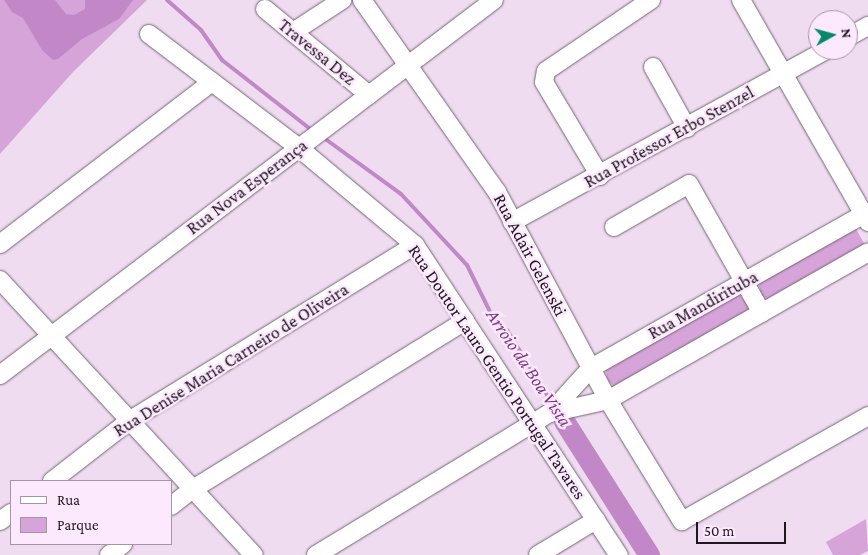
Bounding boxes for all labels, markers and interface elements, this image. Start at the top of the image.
north arrow [808,10,858,60]
street label: Travessa Dez [274,14,360,90]
text: N [838,28,855,39]
street label: Rua Professor Erbo Stenzel [580,81,758,193]
street label: Rua Nova Esperança [182,135,312,239]
street label: Rua Adair Gelenski [489,190,571,320]
street label: Rua Doutor Lauro Gentio Portugal Tavares [403,241,591,503]
street label: Rua Mandirituba [644,266,762,344]
street label: Rua Denise Maria Carneiro de Oliveira [110,279,352,441]
water label: Arroio da Boa Vista [481,305,577,431]
legend [10,480,172,545]
text: Rua [57,492,80,508]
scale bar [698,512,788,544]
text: Parque [57,517,98,533]
text: 50 m [704,523,734,539]

